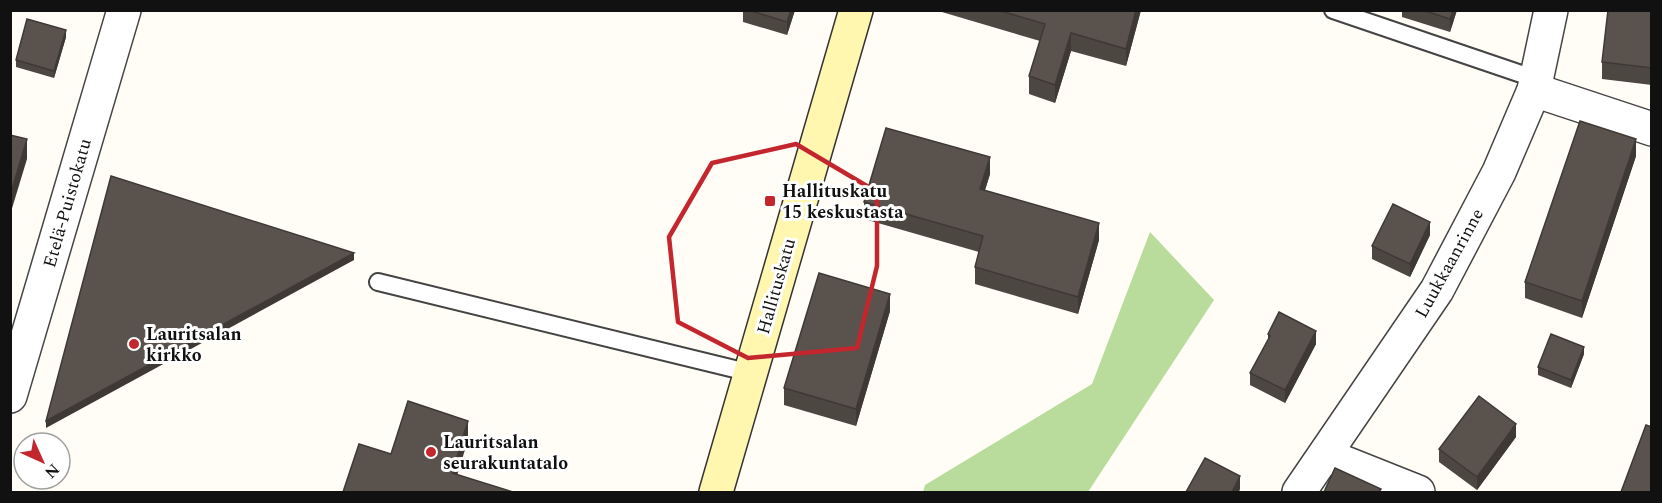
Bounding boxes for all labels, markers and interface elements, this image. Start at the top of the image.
street label: Etelä-Puistokatu [36,135,99,271]
place label: Hallituskatu 15 keskustasta [782,178,904,226]
marker: Hallituskatu 15 keskustasta [763,194,777,208]
street label: Luukkaanrinne [1408,203,1491,323]
street label: Hallituskatu [750,235,803,337]
place label: Lauritsalan kirkko [146,321,242,369]
marker: Lauritsalan kirkko [127,337,141,351]
place label: Lauritsalan seurakuntatalo [443,429,568,477]
north arrow [12,431,72,491]
marker: Lauritsalan seurakuntatalo [424,445,438,459]
text: N [39,458,65,484]

